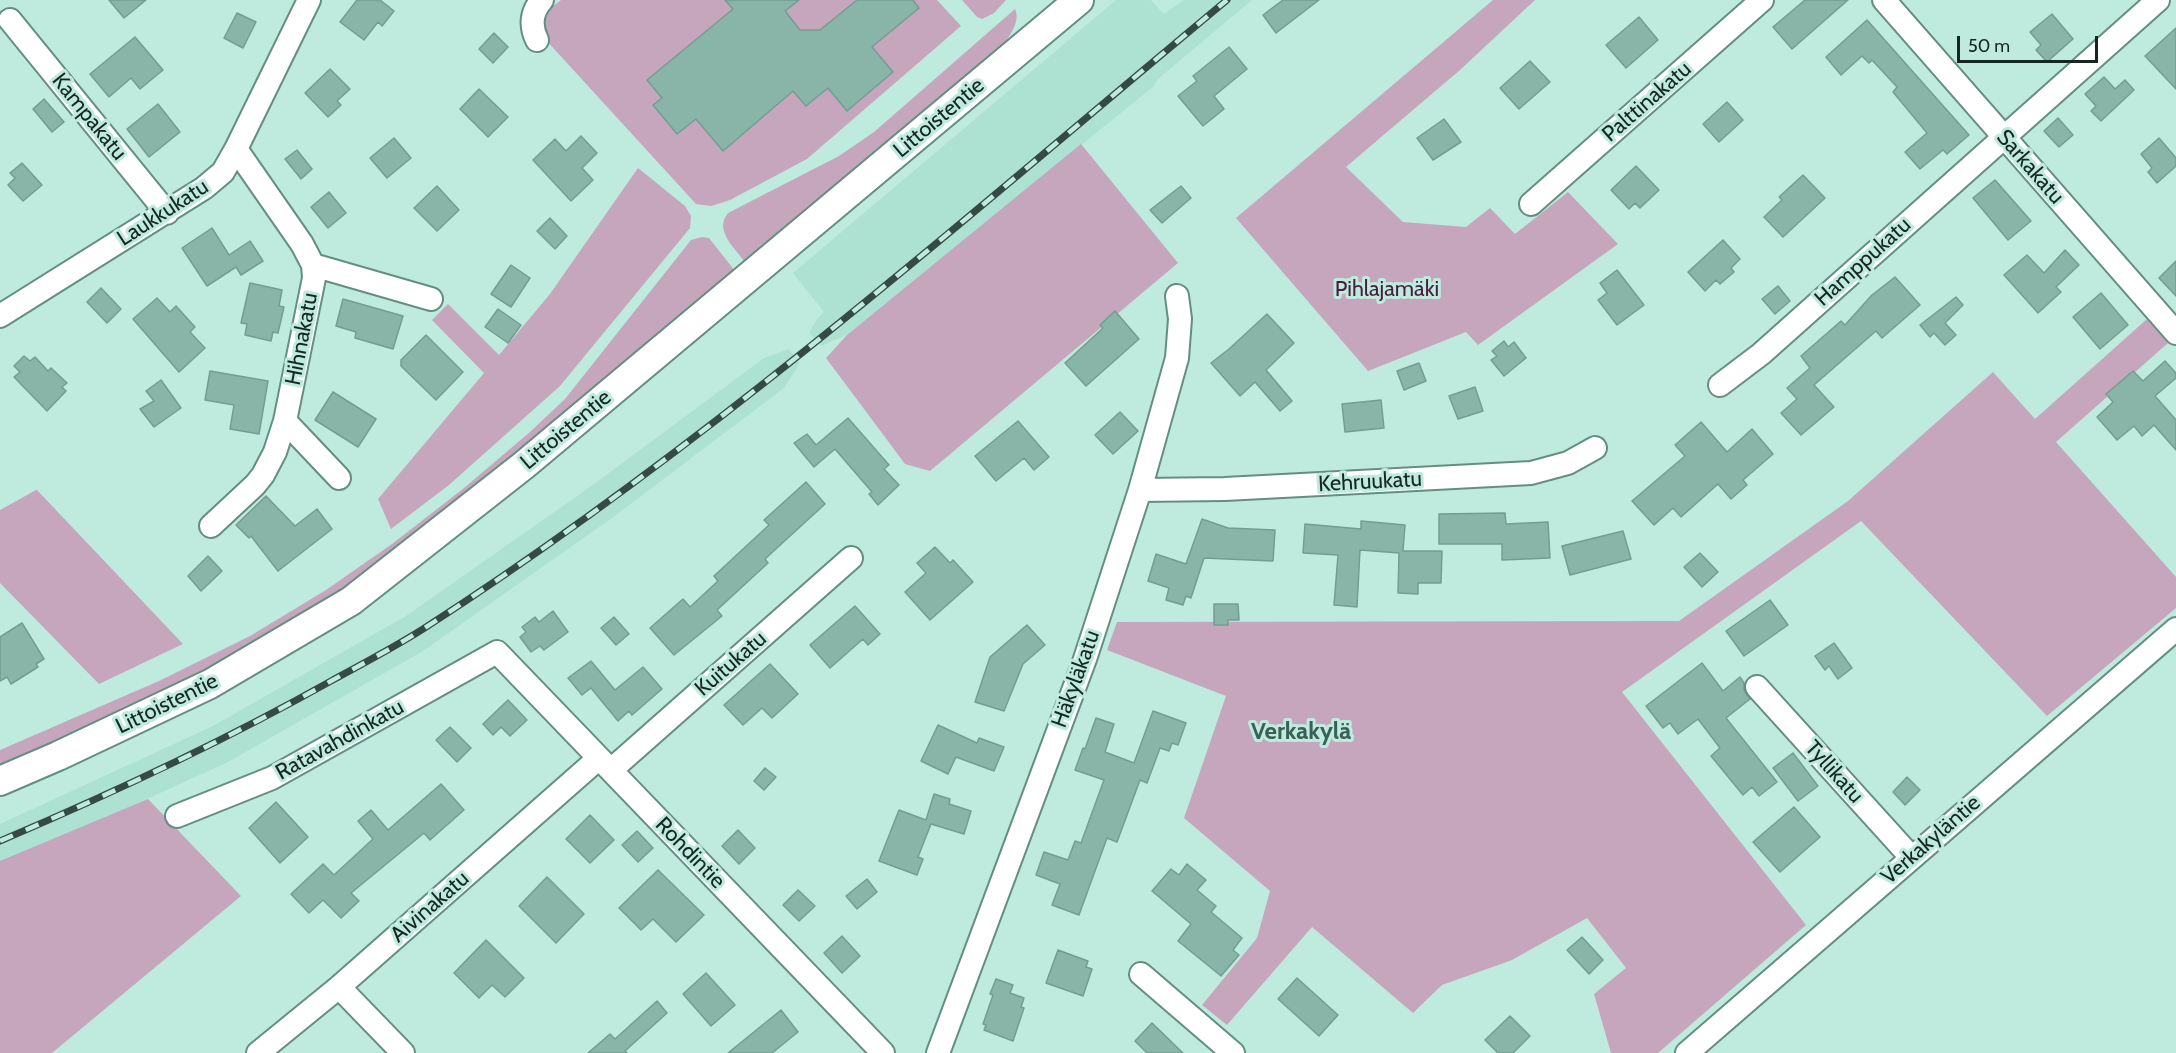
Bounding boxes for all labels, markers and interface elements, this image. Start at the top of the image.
scale bar [1960,24,2101,62]
text: 50 m [1968,35,2010,57]
street label: Palttinakatu [1597,56,1697,148]
street label: Kampakatu [46,68,132,166]
street label: Littoistentie [888,72,990,164]
street label: Sarkakatu [1991,124,2069,210]
street label: Laukkukatu [112,174,214,252]
street label: Hamppukatu [1809,212,1917,312]
park label: Pihlajamäki [1335,277,1439,303]
street label: Hihnakatu [280,290,324,388]
street label: Littoistentie [515,384,617,476]
street label: Kehruukatu [1317,466,1423,498]
street label: Kuitukatu [690,626,772,702]
street label: Häkyläkatu [1046,627,1106,731]
street label: Littoistentie [112,668,222,740]
street label: Ratavahdinkatu [271,694,409,786]
district label: Verkakylä [1251,718,1351,746]
street label: Tyllikatu [1799,735,1869,809]
street label: Verkakyläntie [1876,790,1986,890]
street label: Rohdintie [650,812,730,894]
street label: Aivinakatu [385,866,475,948]

